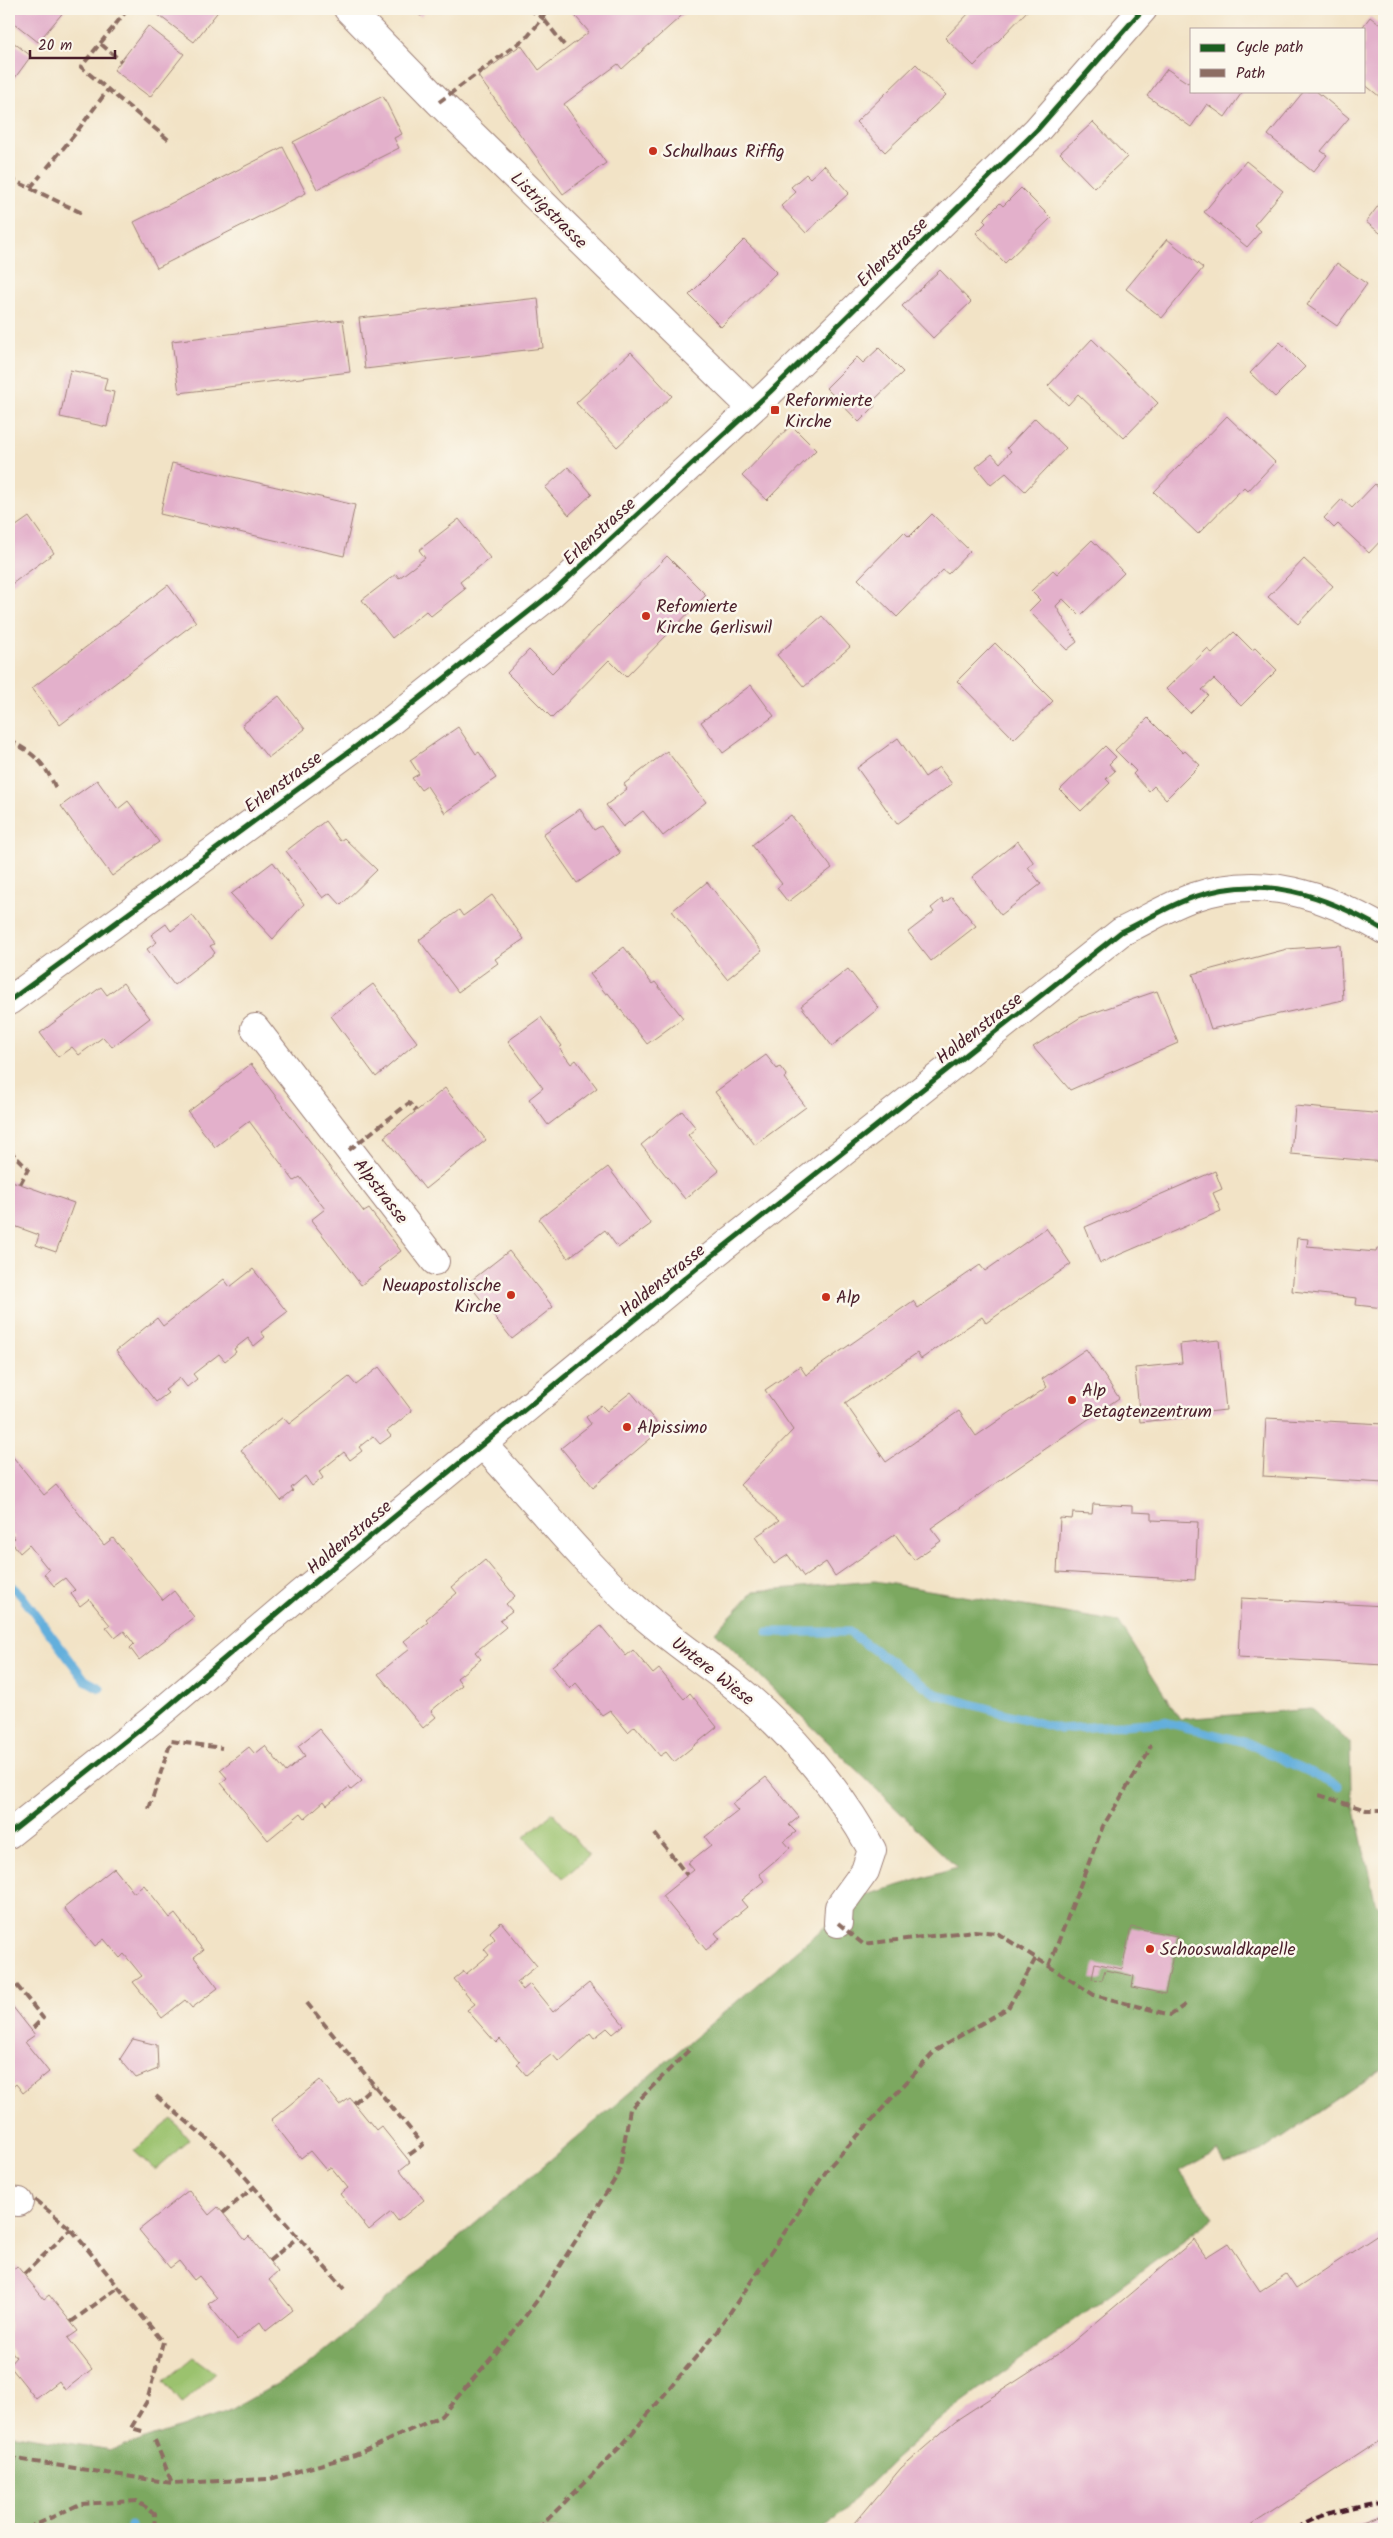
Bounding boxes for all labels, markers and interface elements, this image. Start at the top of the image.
scale bar [30,28,115,60]
legend [1190,28,1366,92]
text: 20 m [38,34,72,58]
text: Cycle path [1236,36,1303,60]
text: Path [1236,62,1265,86]
place label: Schulhaus Riffig [663,138,785,167]
marker: Schulhaus Riffig [647,145,659,157]
street label: Listrigstrasse [502,165,594,257]
street label: Erlenstrasse [850,211,936,295]
place label: Reformierte Kirche [785,387,872,437]
marker: Reformierte Kirche [769,404,781,416]
street label: Erlenstrasse [556,491,644,573]
place label: Refomierte Kirche Gerliswil [656,593,773,643]
marker: Refomierte Kirche Gerliswil [640,610,652,622]
street label: Erlenstrasse [239,745,329,822]
street label: Haldenstrasse [930,986,1030,1073]
street label: Alpstrasse [345,1153,415,1231]
street label: Haldenstrasse [613,1237,713,1325]
place label: Neuapostolische Kirche [382,1272,501,1322]
place label: Alp [836,1284,860,1313]
marker: Neuapostolische Kirche [505,1289,517,1301]
marker: Alp [820,1291,832,1303]
place label: Alp Betagtenzentrum [1082,1377,1212,1427]
marker: Alp Betagtenzentrum [1066,1394,1078,1406]
place label: Alpissimo [637,1414,707,1443]
marker: Alpissimo [621,1421,633,1433]
street label: Haldenstrasse [301,1494,399,1583]
street label: Untere Wiese [664,1630,760,1714]
place label: Schooswaldkapelle [1160,1936,1296,1965]
marker: Schooswaldkapelle [1144,1943,1156,1955]

